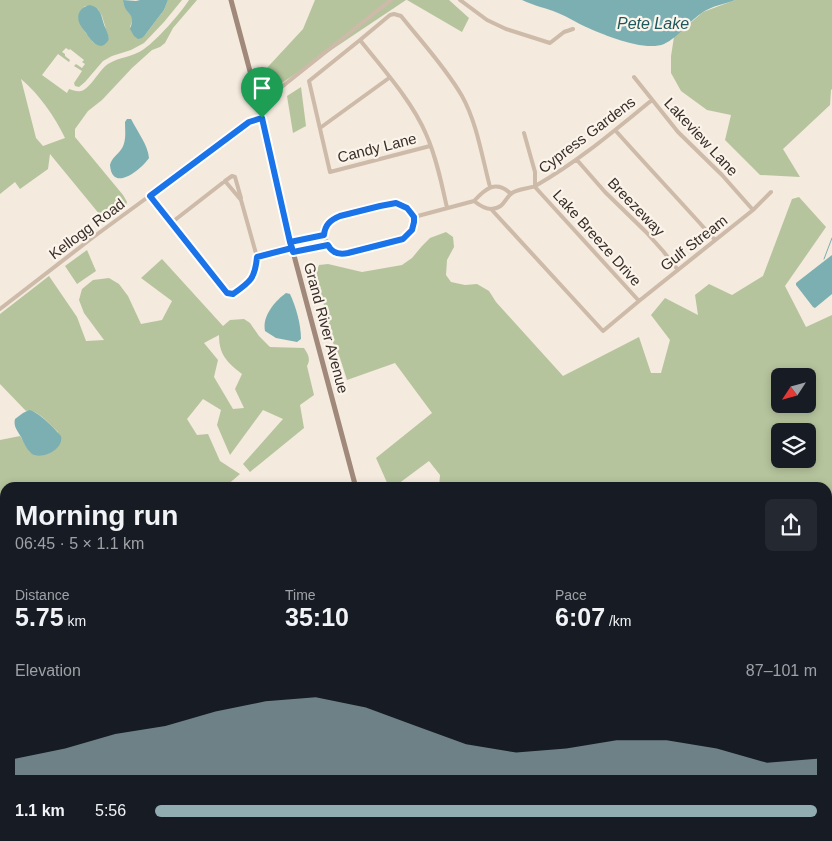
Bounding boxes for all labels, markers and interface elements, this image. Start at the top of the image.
water label: Pete Lake [617,15,689,32]
pin [241,67,283,118]
icon: arrive [248,74,276,102]
street label: Cypress Gardens [535,93,638,177]
street label: Lakeview Lane [661,94,742,179]
street label: Candy Lane [336,129,418,166]
street label: Breezeway [604,174,669,240]
street label: Lake Breeze Drive [550,186,645,289]
street label: Kellogg Road [46,195,128,262]
street label: Gulf Stream [657,211,730,274]
street label: Grand River Avenue [301,261,352,395]
north arrow [771,368,816,412]
map controls [771,368,816,468]
button: layers [771,423,816,468]
button: share [765,499,817,551]
text: Morning run [15,500,178,531]
text: 06:45 · 5 × 1.1 km [15,535,144,552]
text: Distance [15,587,69,603]
text: Time [285,587,316,603]
text: Pace [555,587,587,603]
text: 5.75 [15,603,64,631]
text: 35:10 [285,603,349,631]
text: 6:07 [555,603,605,631]
text: km [64,613,86,629]
text: /km [605,613,632,629]
text: Elevation [15,662,81,679]
text: 87–101 m [746,662,817,679]
text: 1.1 km [15,802,65,819]
text: 5:56 [95,802,126,819]

